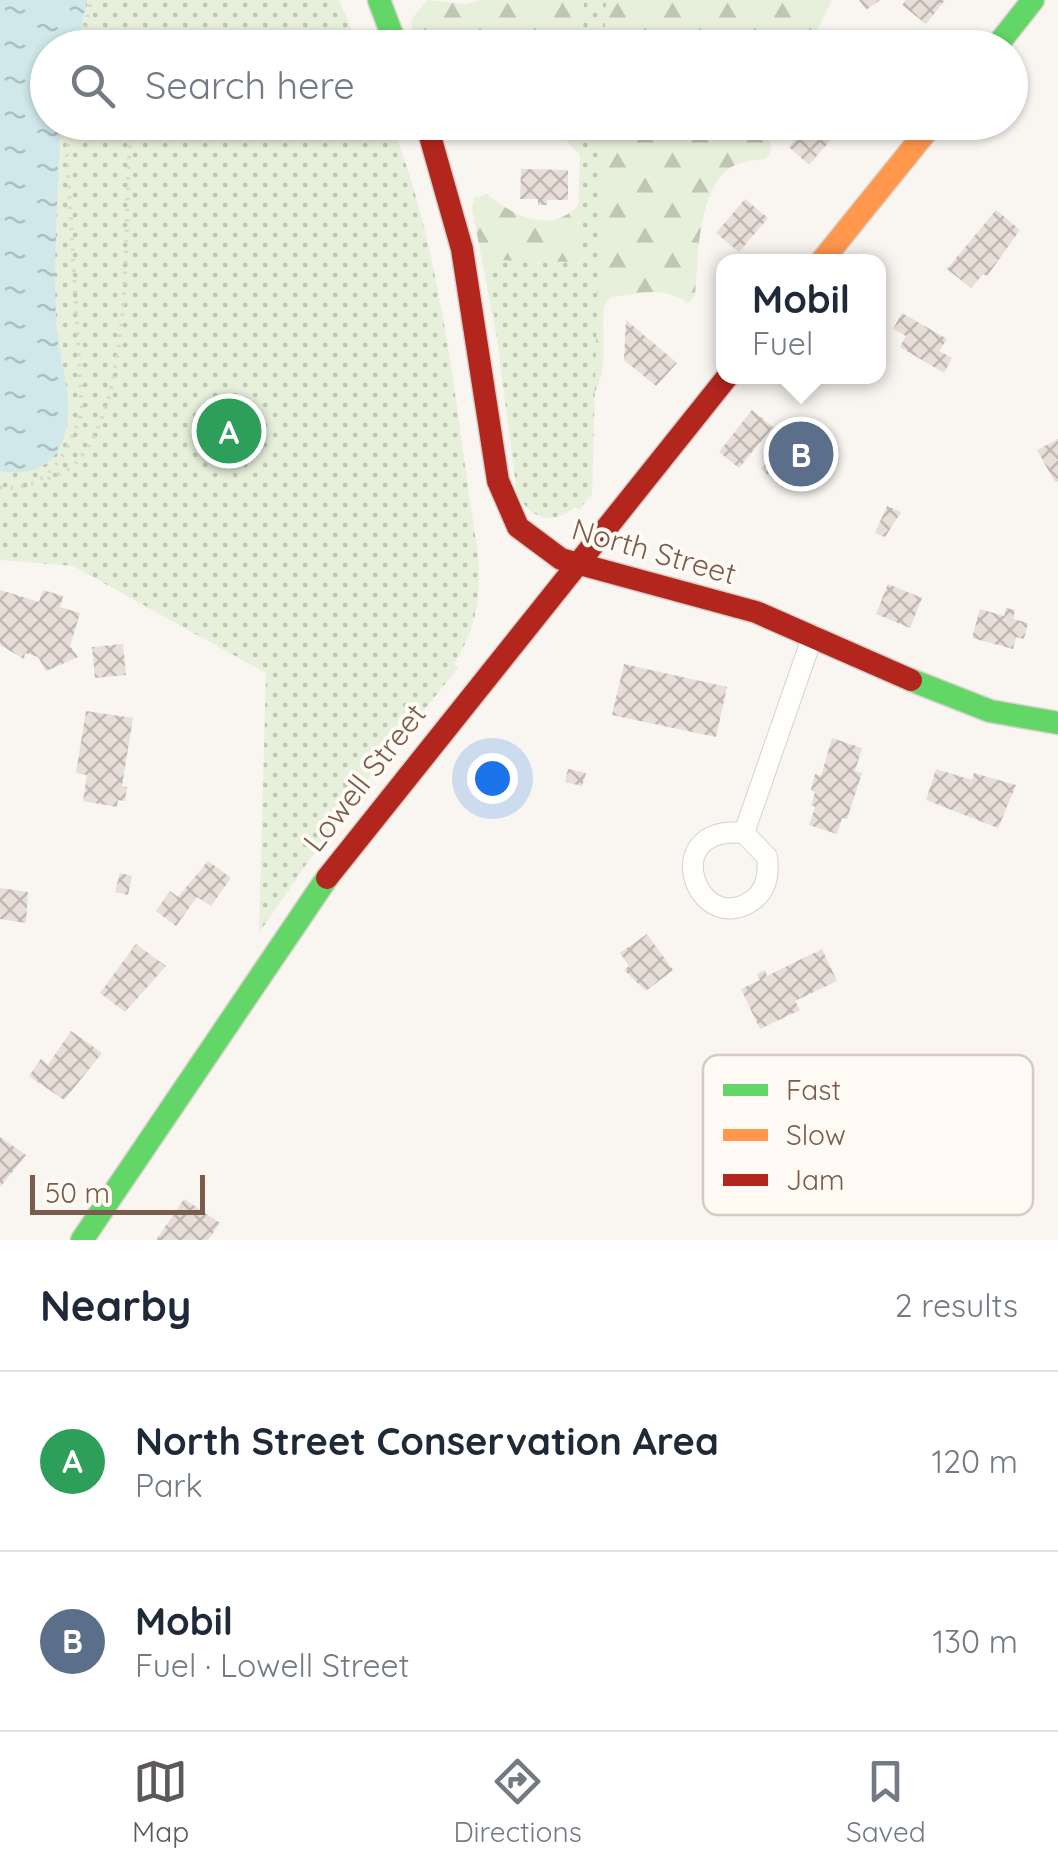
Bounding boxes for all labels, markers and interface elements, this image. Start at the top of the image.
search box [30,30,1028,140]
icon: search [65,58,120,113]
text: Search here [145,61,355,109]
popup [716,254,886,384]
text: Mobil [752,275,850,323]
text: Fuel [752,323,813,363]
pin: A [196,394,262,468]
pin: B [768,416,834,492]
street label: North Street [568,509,741,593]
street label: Lowell Street [295,696,434,859]
your location [467,753,518,804]
legend [703,1055,1033,1215]
text: Fast [786,1072,841,1107]
text: Slow [786,1117,846,1152]
text: Jam [786,1162,845,1197]
scale bar [30,1170,205,1214]
text: 50 m [45,1175,110,1210]
text: Nearby [40,1279,191,1332]
text: 2 results [895,1285,1018,1325]
text: North Street Conservation Area [135,1417,719,1465]
text: A [62,1441,83,1481]
text: 120 m [931,1441,1018,1481]
text: Park [135,1465,203,1505]
text: Mobil [135,1597,233,1645]
text: B [62,1621,83,1661]
text: 130 m [932,1621,1018,1661]
text: Fuel · Lowell Street [135,1645,409,1685]
tab: Map [132,1754,189,1849]
tab: Directions [453,1754,582,1849]
tab: Saved [846,1754,926,1849]

